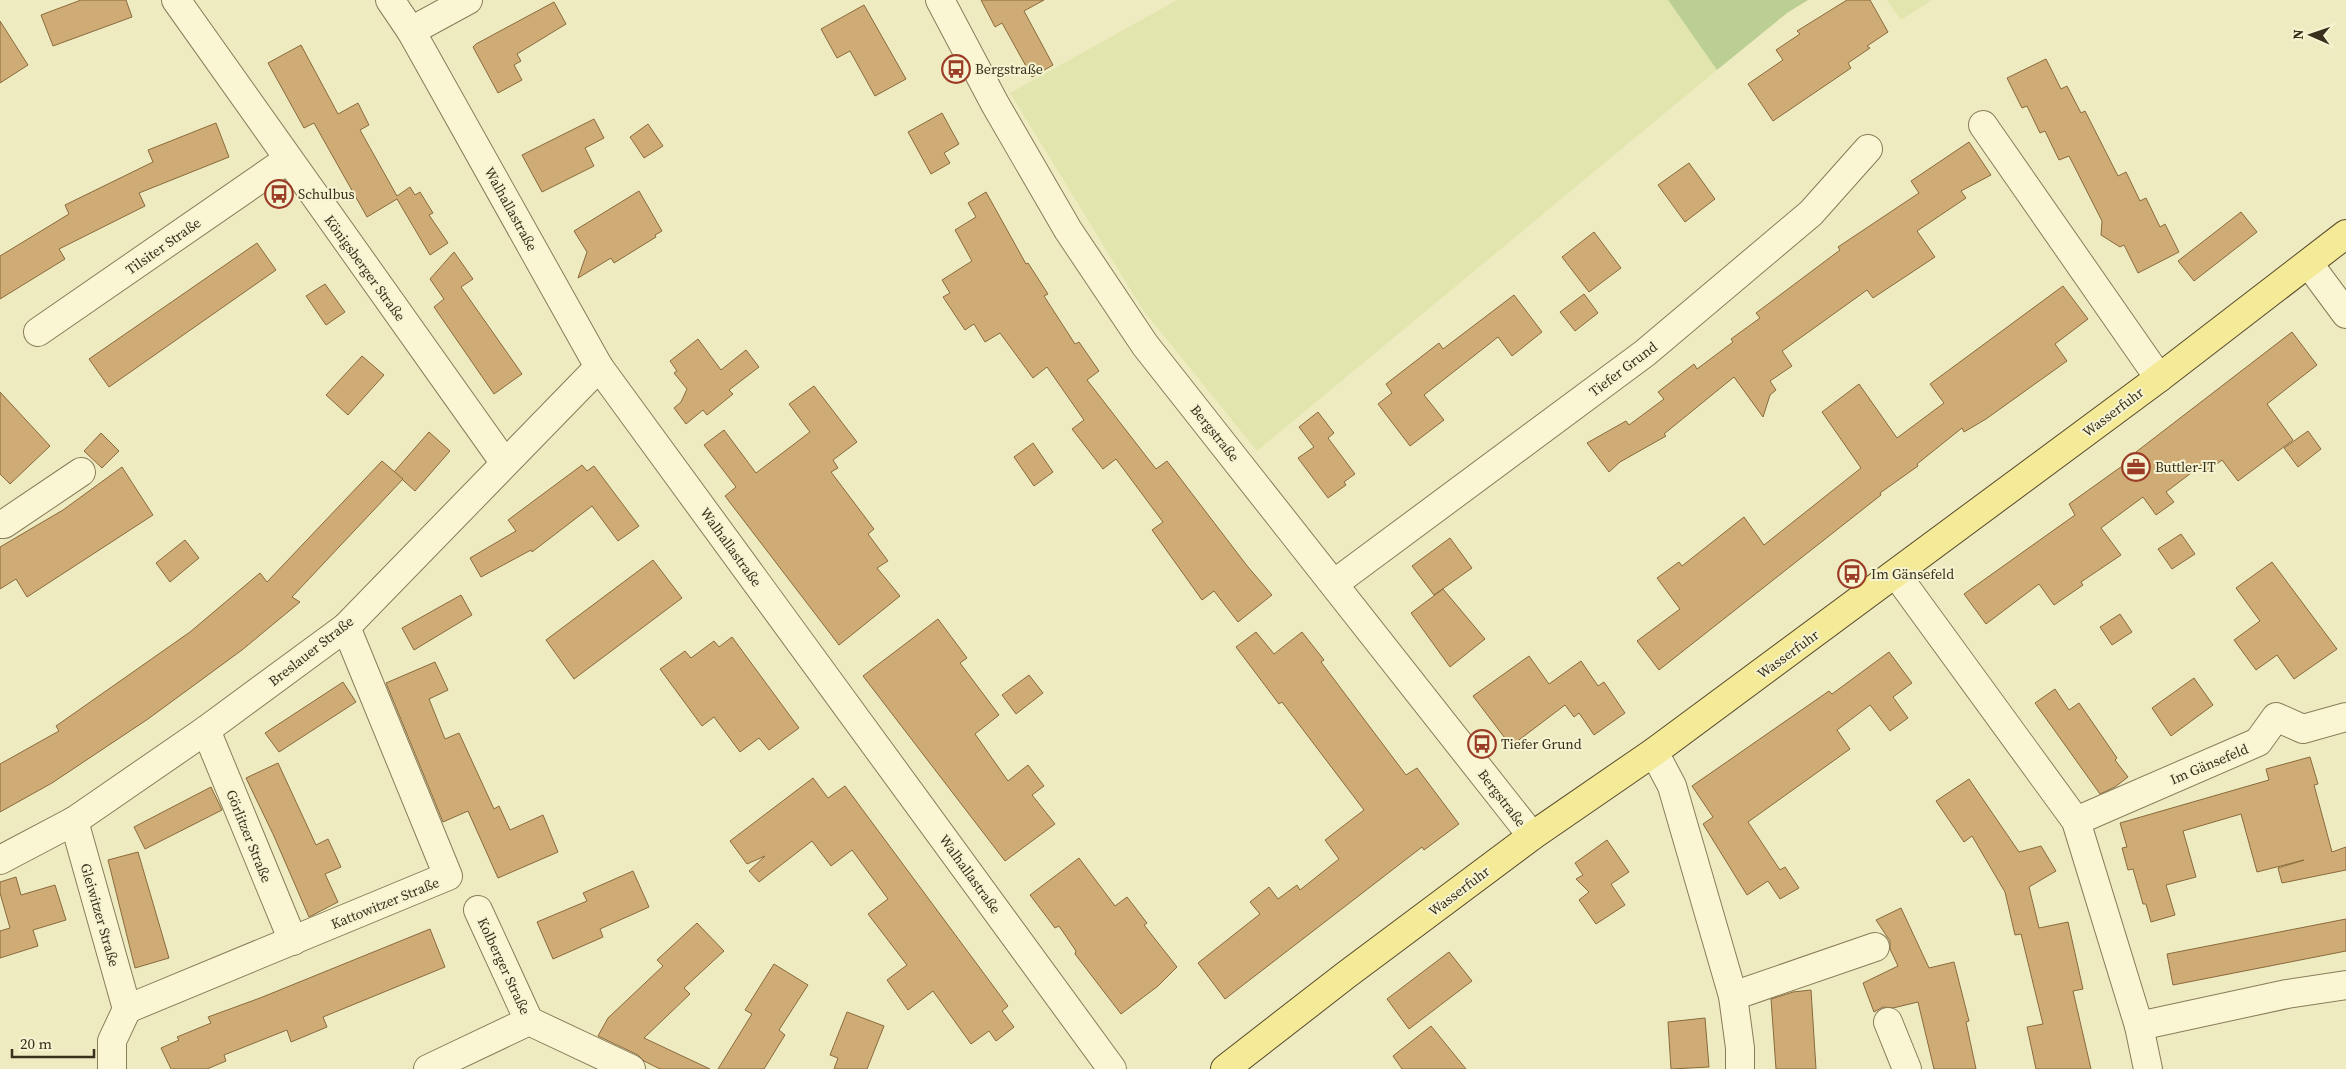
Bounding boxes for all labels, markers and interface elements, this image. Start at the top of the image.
north arrow [2286,10,2336,60]
text: N [2288,29,2308,40]
bus stop icon: Bergstraße [941,54,971,84]
place label: Bergstraße [975,59,1043,79]
street label: Walhallastraße [480,163,542,255]
bus stop icon: Schulbus [264,179,294,209]
place label: Schulbus [298,184,355,204]
street label: Königsberger Straße [320,211,410,325]
street label: Tilsiter Straße [121,213,205,279]
street label: Tiefer Grund [1585,337,1661,401]
street label: Wasserfuhr [2078,382,2148,442]
street label: Bergstraße [1186,400,1244,466]
office icon: Buttler-IT [2121,452,2151,482]
place label: Buttler-IT [2155,457,2216,477]
street label: Walhallastraße [695,503,767,591]
bus stop icon: Im Gänsefeld [1837,559,1867,589]
place label: Im Gänsefeld [1871,564,1954,584]
street label: Breslauer Straße [264,611,358,691]
street label: Wasserfuhr [1753,625,1823,683]
bus stop icon: Tiefer Grund [1467,729,1497,759]
place label: Tiefer Grund [1501,734,1582,754]
street label: Im Gänsefeld [2167,739,2251,789]
street label: Bergstraße [1473,765,1531,831]
street label: Görlitzer Straße [221,787,277,885]
street label: Walhallastraße [934,830,1006,918]
street label: Gleiwitzer Straße [76,861,124,969]
street label: Wasserfuhr [1424,861,1494,921]
street label: Kattowitzer Straße [328,872,442,934]
street label: Kolberger Straße [473,914,535,1018]
scale bar [12,1026,95,1058]
text: 20 m [20,1033,52,1054]

